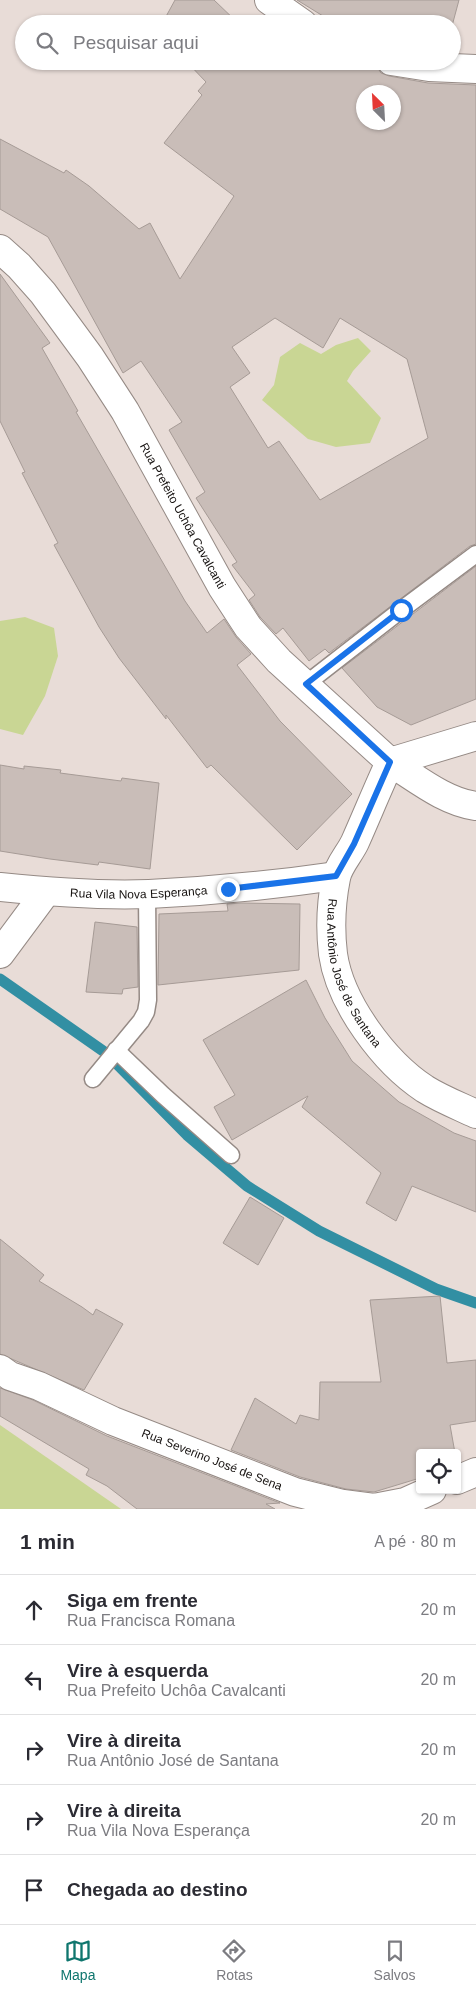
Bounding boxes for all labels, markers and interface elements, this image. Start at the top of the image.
search box [15,15,461,70]
icon: search [33,29,61,57]
text: Pesquisar aqui [73,32,199,53]
north arrow [356,85,401,130]
street label: Rua Prefeito Uchôa Cavalcanti [137,440,229,591]
route start [390,599,413,622]
route end [217,878,240,901]
street label: Rua Vila Nova Esperança [70,883,208,902]
street label: Rua Antônio José de Santana [324,898,384,1050]
street label: Rua Severino José de Sena [140,1426,285,1493]
map controls [416,1449,461,1494]
button: locate [416,1449,461,1494]
text: 1 min [20,1530,75,1553]
text: A pé · 80 m [374,1533,456,1550]
text: Siga em frente [67,1590,198,1611]
icon: ahead [20,1596,48,1624]
text: 20 m [420,1601,456,1618]
text: Rua Francisca Romana [67,1612,235,1629]
text: Vire à esquerda [67,1660,208,1681]
icon: left [20,1666,48,1694]
text: 20 m [420,1671,456,1688]
text: Rua Prefeito Uchôa Cavalcanti [67,1682,286,1699]
text: Vire à direita [67,1730,181,1751]
icon: right [20,1736,48,1764]
text: 20 m [420,1741,456,1758]
text: Rua Antônio José de Santana [67,1752,279,1769]
text: Vire à direita [67,1800,181,1821]
icon: right [20,1806,48,1834]
text: 20 m [420,1811,456,1828]
text: Rua Vila Nova Esperança [67,1822,250,1839]
icon: arrive [20,1876,48,1904]
text: Chegada ao destino [67,1879,248,1900]
tab: Mapa [60,1937,95,1983]
tab: Rotas [216,1937,253,1983]
tab: Salvos [374,1937,416,1983]

